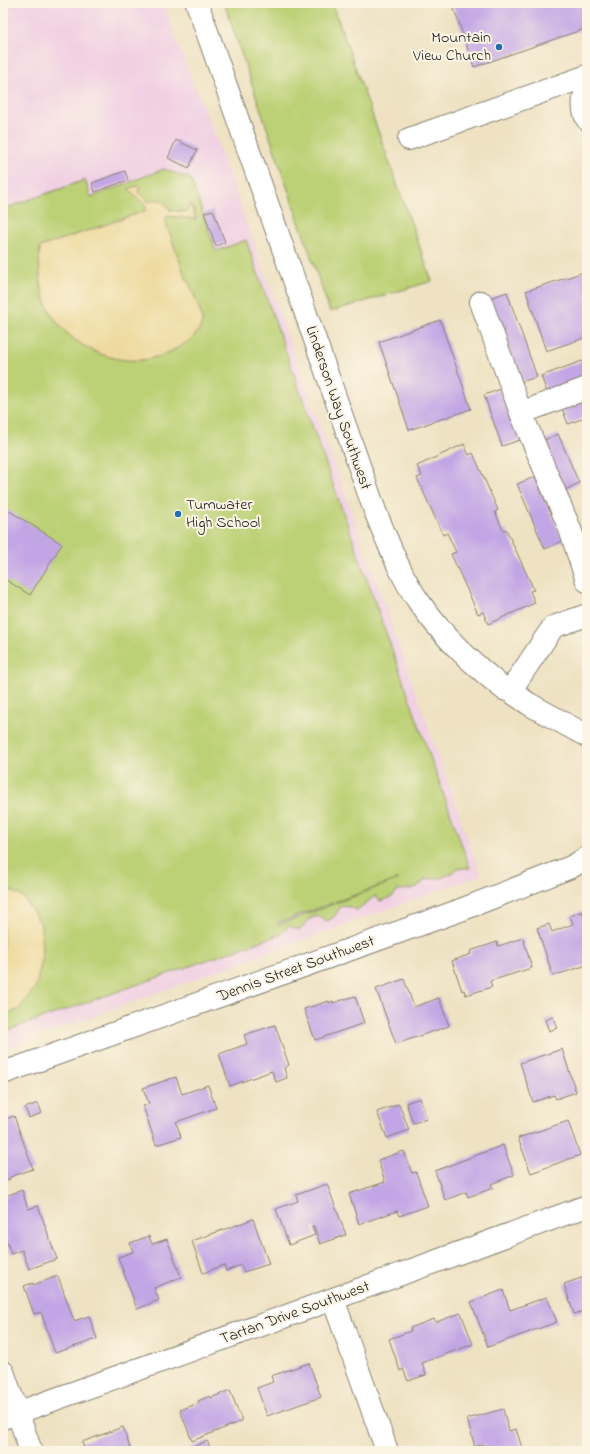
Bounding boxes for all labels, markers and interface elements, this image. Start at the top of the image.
place label: Mountain View Church [412,26,491,68]
marker: Mountain View Church [494,42,504,52]
street label: Linderson Way Southwest [299,323,378,494]
place label: Tumwater High School [186,493,260,535]
marker: Tumwater High School [173,509,183,519]
street label: Dennis Street Southwest [213,929,379,1009]
street label: Tartan Drive Southwest [217,1275,374,1351]

